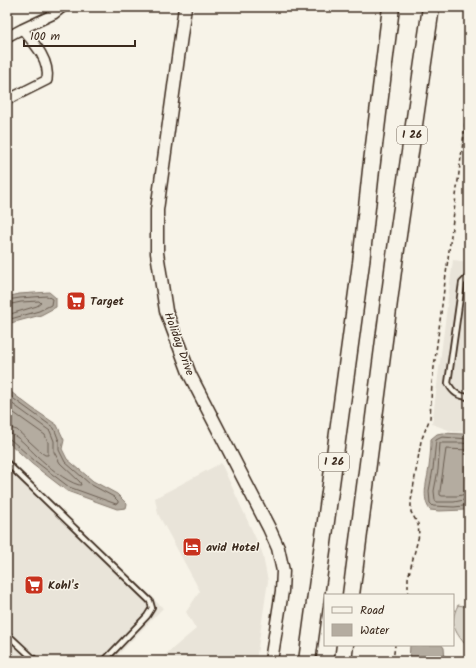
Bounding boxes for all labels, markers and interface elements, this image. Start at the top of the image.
scale bar [24,22,135,48]
text: 100 m [30,27,61,46]
road number: I 26 [397,126,427,144]
supermarket icon: Target [65,290,87,312]
place label: Target [90,292,125,311]
street label: Holiday Drive [159,310,199,379]
road number: I 26 [319,453,349,471]
hotel icon: avid Hotel [181,536,203,558]
place label: avid Hotel [206,538,260,557]
supermarket icon: Kohl's [23,574,45,596]
place label: Kohl's [48,576,79,595]
legend [324,594,454,646]
text: Road [360,601,385,620]
text: Water [360,621,390,640]

